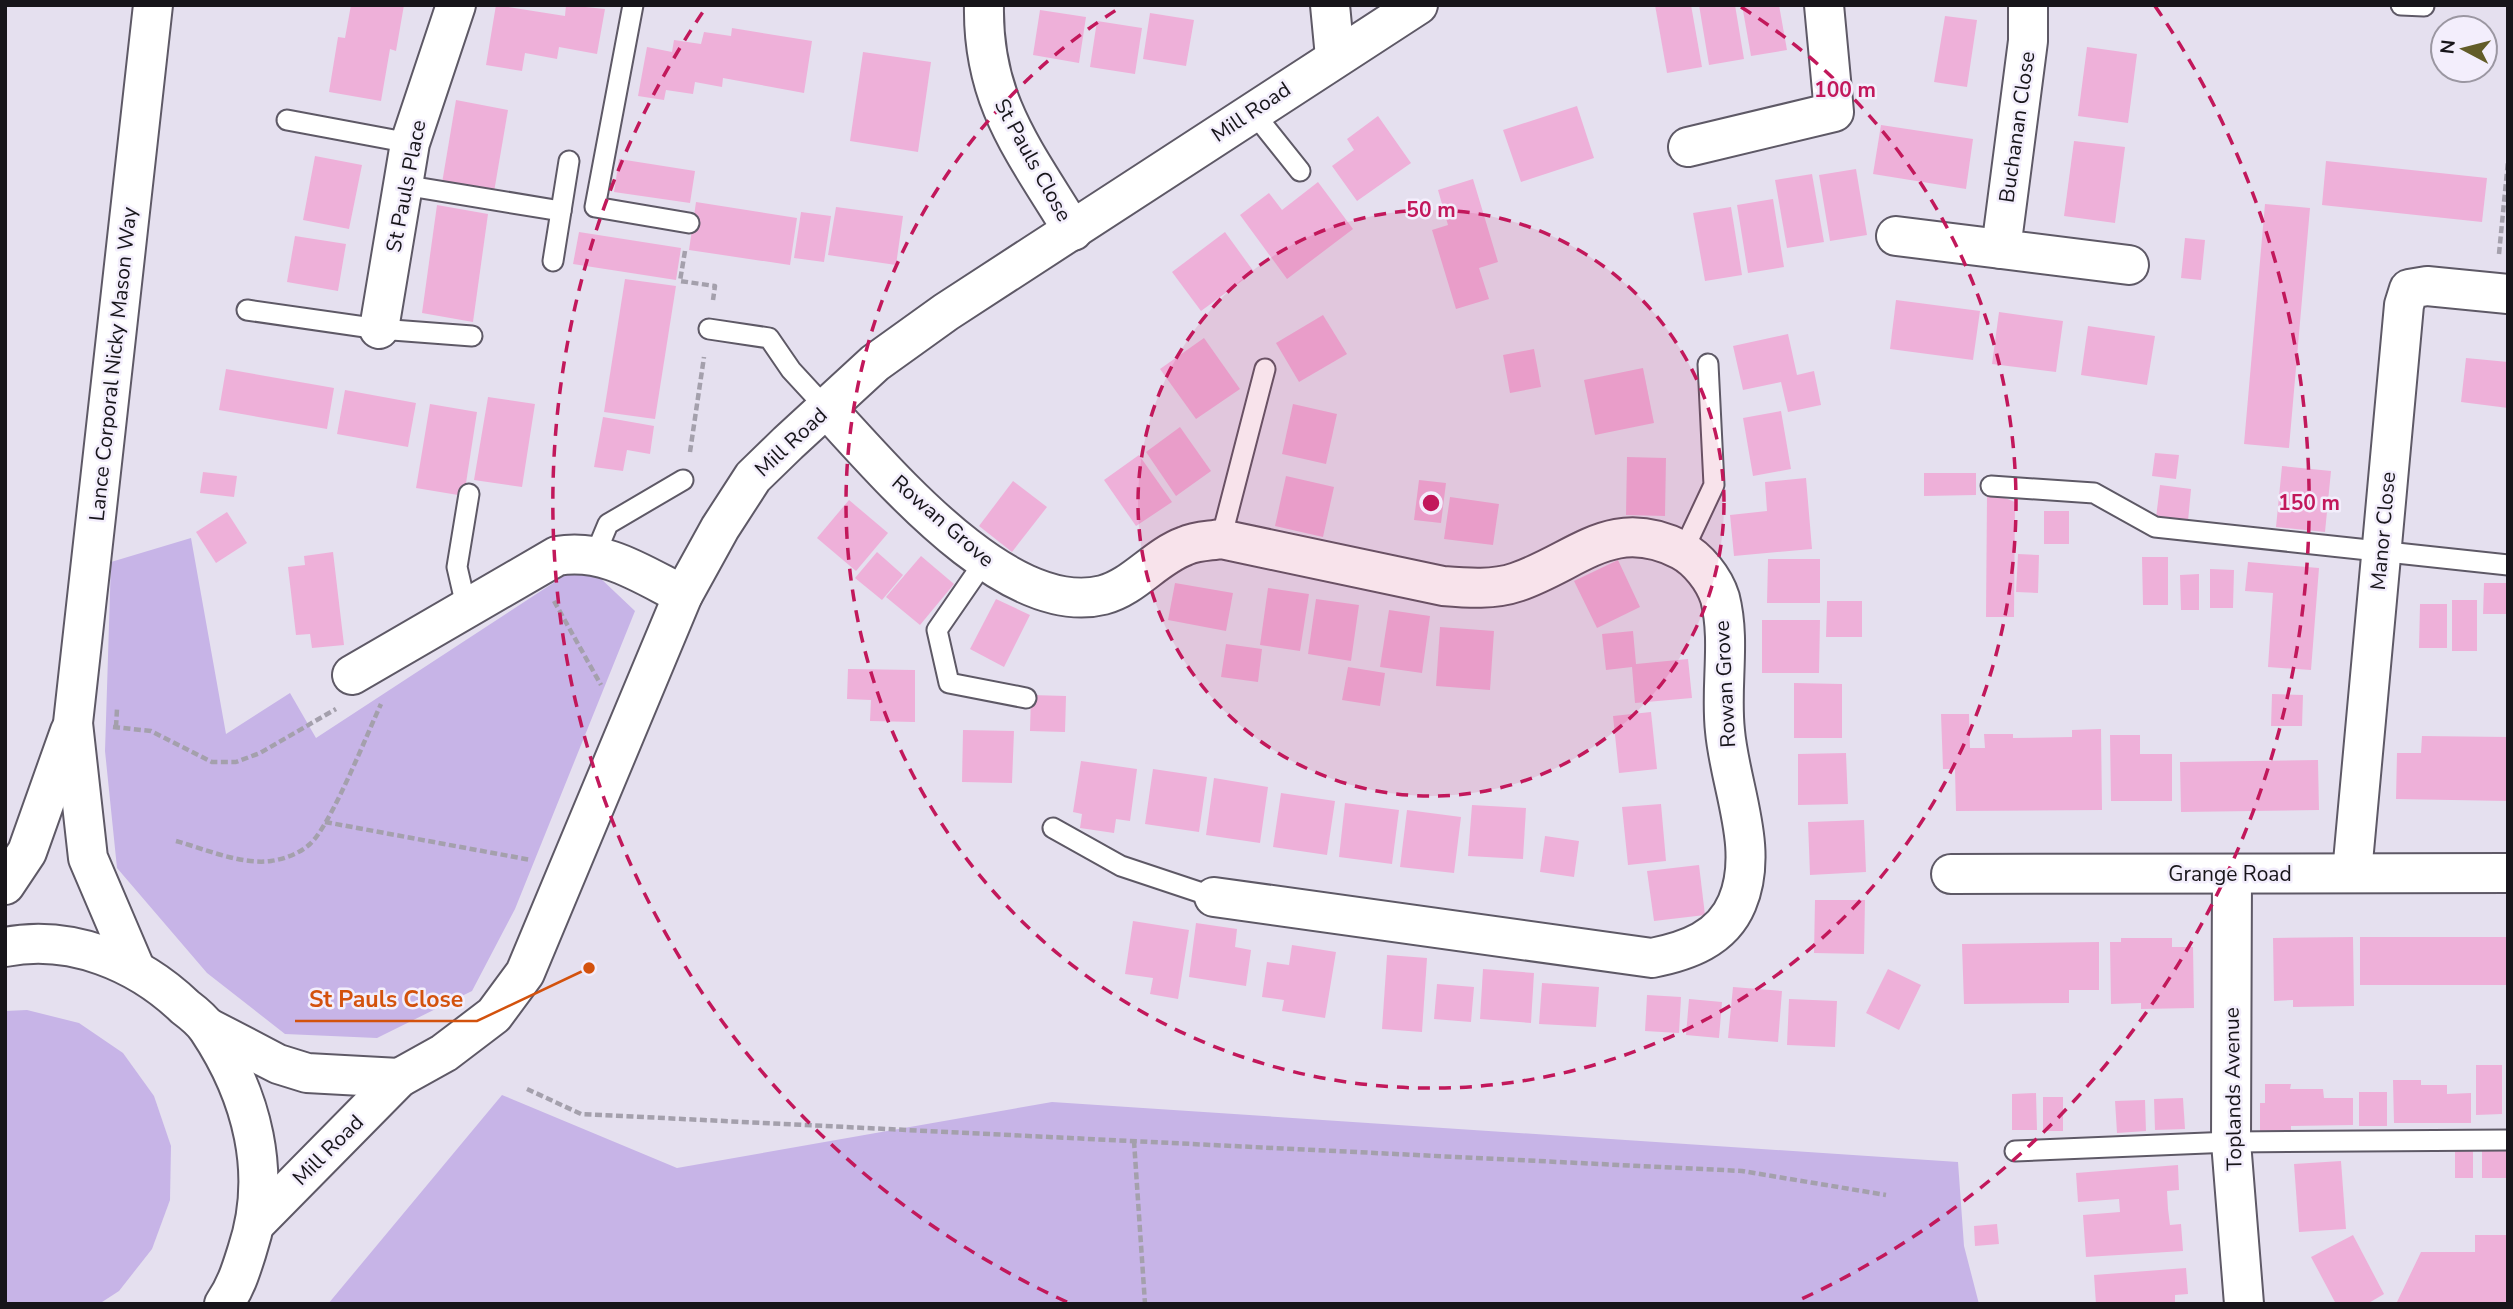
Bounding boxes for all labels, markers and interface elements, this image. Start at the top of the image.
north arrow [2429,14,2499,84]
text: N [2434,38,2462,56]
street label: Buchanan Close [1993,50,2041,204]
street label: Mill Road [1206,75,1296,149]
text: 100 m [1814,76,1876,104]
street label: St Pauls Close [988,94,1078,226]
street label: St Pauls Place [379,117,433,255]
text: 50 m [1406,196,1456,224]
street label: Lance Corporal Nicky Mason Way [83,205,143,522]
street label: Mill Road [749,401,833,483]
street label: Rowan Grove [886,469,1000,573]
street label: Manor Close [2364,471,2402,591]
text: 150 m [2278,489,2340,517]
centre of rings [1419,491,1443,515]
street label: Rowan Grove [1708,620,1742,748]
street label: Grange Road [2168,860,2292,888]
callout: St Pauls Close [295,977,477,1021]
text: St Pauls Close [309,984,463,1015]
street label: Toplands Avenue [2218,1007,2248,1171]
street label: Mill Road [286,1108,370,1192]

